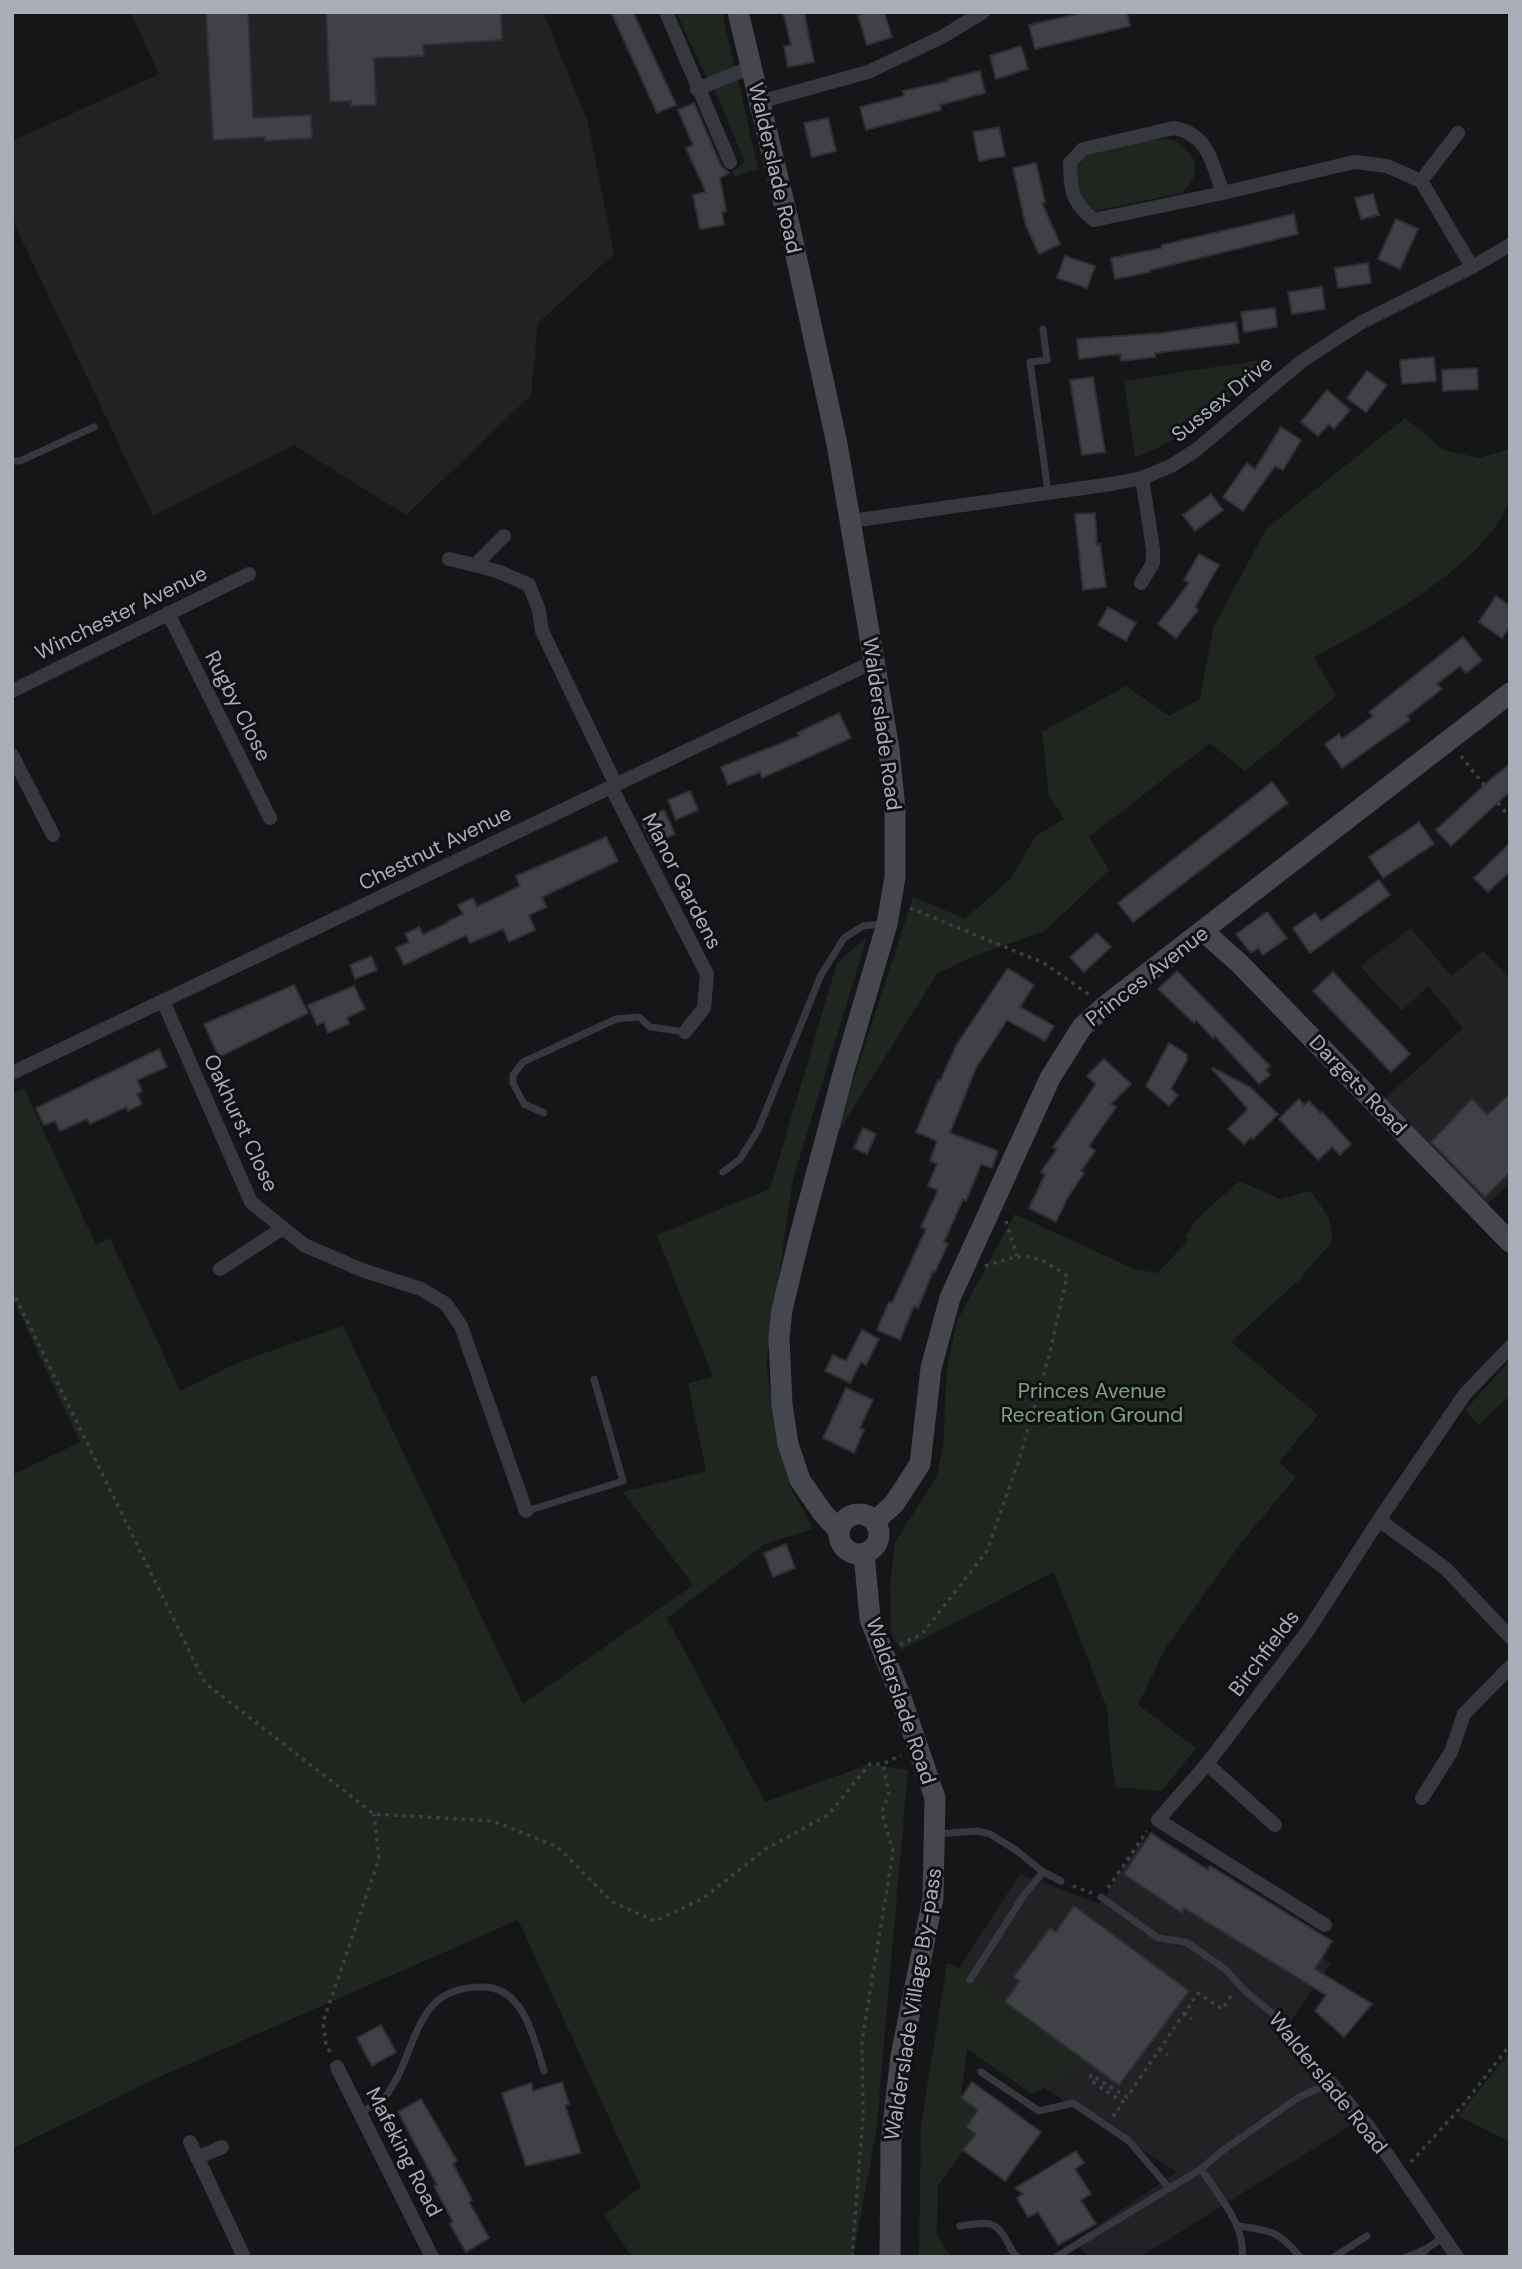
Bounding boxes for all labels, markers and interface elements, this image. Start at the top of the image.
street label: Walderslade Road [742,80,808,256]
street label: Sussex Drive [1166,350,1278,448]
street label: Winchester Avenue [30,559,212,667]
street label: Walderslade Road [856,636,908,812]
street label: Rugby Close [198,646,278,766]
street label: Chestnut Avenue [354,799,516,897]
street label: Manor Gardens [636,808,728,954]
street label: Princes Avenue [1080,919,1214,1033]
street label: Dargets Road [1303,1029,1413,1141]
street label: Oakhurst Close [197,1050,285,1196]
park label: Princes Avenue Recreation Ground [1001,1377,1183,1429]
street label: Birchfields [1222,1604,1306,1702]
street label: Walderslade Road [859,1614,943,1788]
street label: Walderslade Village By-pass [878,1866,948,2142]
street label: Walderslade Road [1262,2006,1394,2160]
street label: Mafeking Road [359,2083,449,2221]

